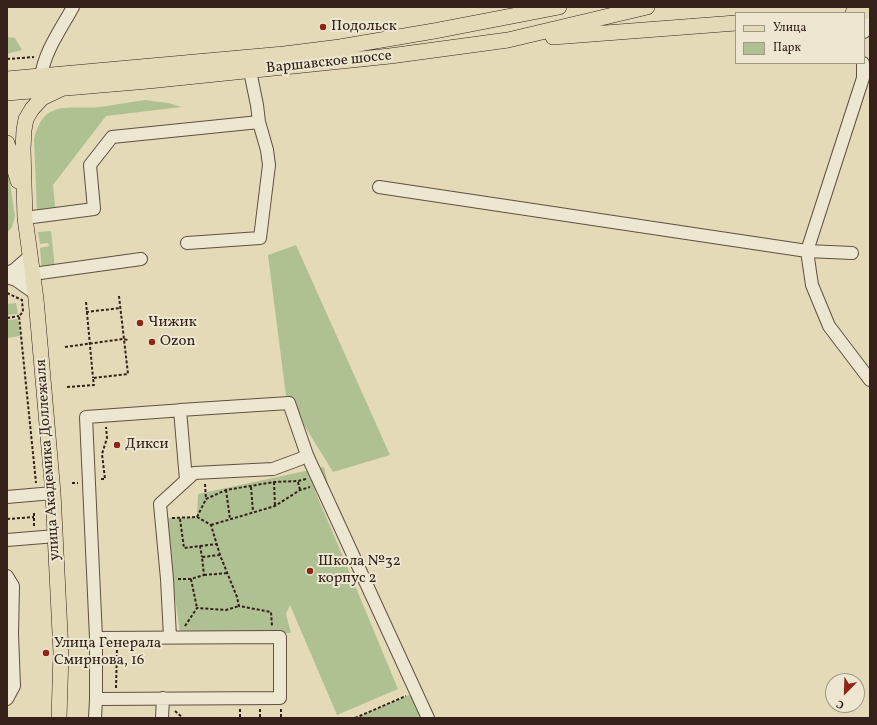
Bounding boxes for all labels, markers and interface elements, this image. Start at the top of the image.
legend [735,12,865,64]
place label: Подольск [331,18,397,36]
text: Улица [773,20,806,36]
marker: Подольск [318,22,328,32]
text: Парк [773,40,801,56]
street label: Варшавское шоссе [265,47,393,79]
place label: Чижик [148,314,197,332]
marker: Чижик [135,318,145,328]
place label: Ozon [160,333,195,351]
marker: Ozon [147,337,157,347]
street label: улица Академика Доллежаля [33,359,65,561]
place label: Дикси [125,436,169,454]
marker: Дикси [112,440,122,450]
place label: Школа №32 корпус 2 [318,553,401,588]
marker: Школа №32 корпус 2 [305,566,315,576]
place label: Улица Генерала Смирнова, 16 [54,635,161,670]
marker: Улица Генерала Смирнова, 16 [41,648,51,658]
north arrow [825,673,865,713]
text: С [834,695,847,712]

